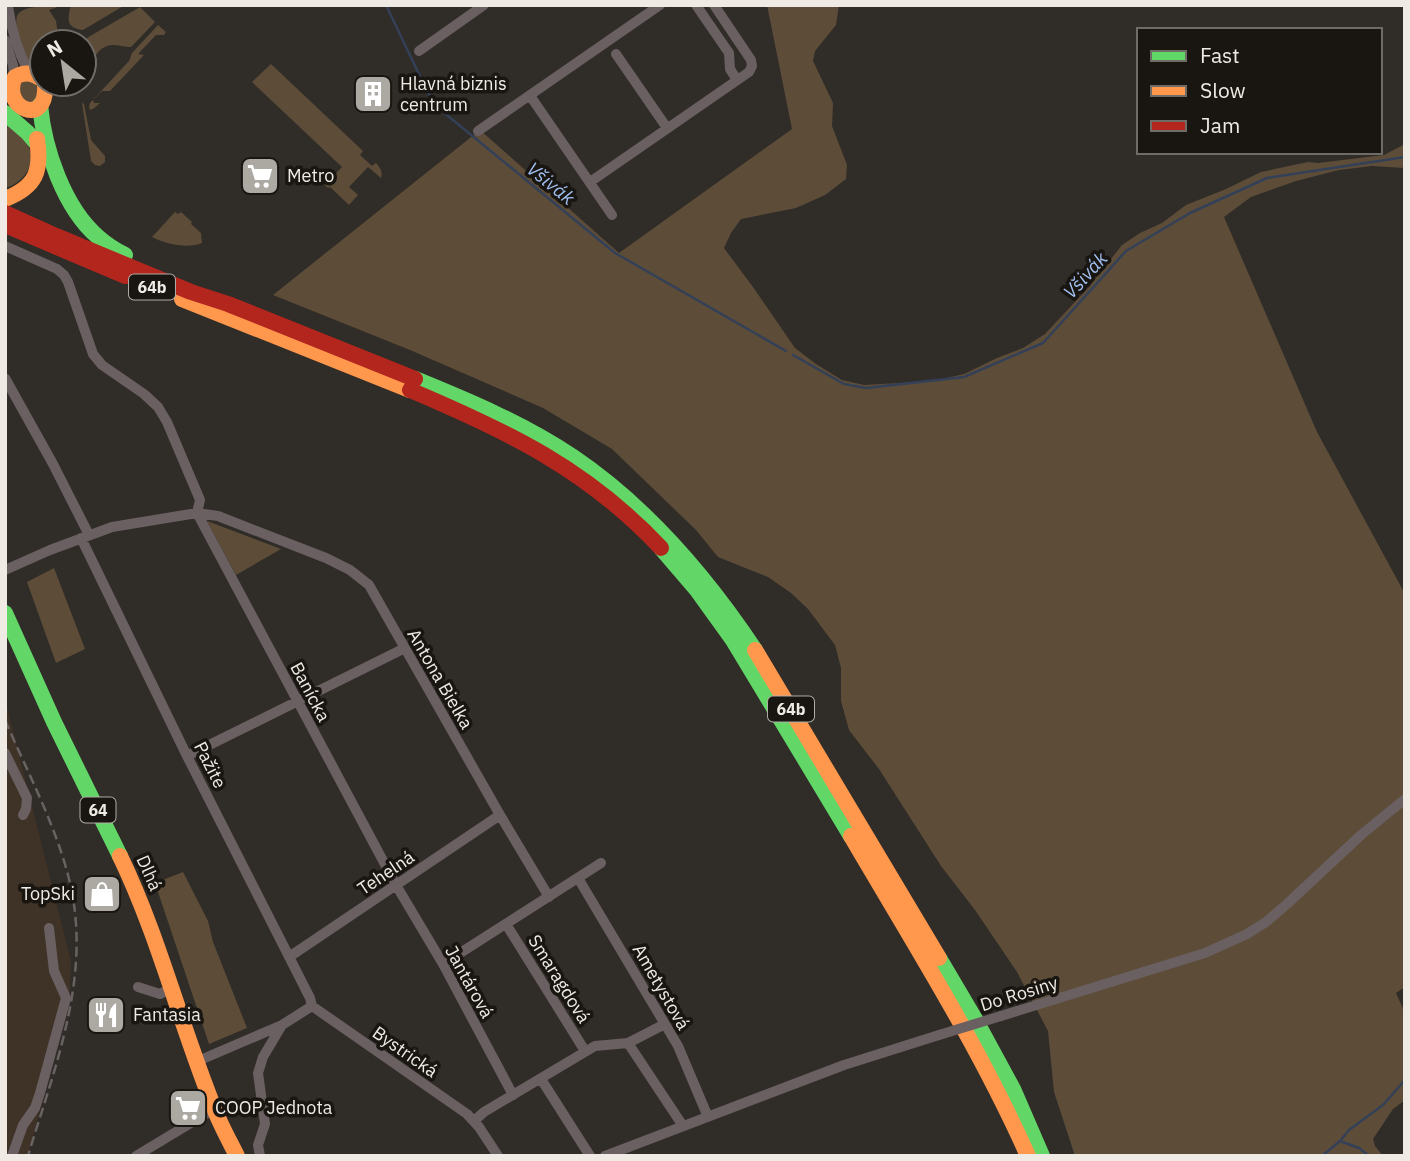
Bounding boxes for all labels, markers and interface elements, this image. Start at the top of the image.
north arrow [28,28,98,98]
legend [1137,28,1382,154]
text: N [43,34,66,62]
text: Fast [1200,41,1240,69]
place label: Hlavná biznis centrum [400,72,507,116]
building icon: Hlavná biznis centrum [352,73,394,115]
text: Slow [1200,76,1246,104]
text: Jam [1200,111,1240,139]
supermarket icon: Metro [239,155,281,197]
water label: Všivák [522,156,581,210]
place label: Metro [287,164,334,187]
water label: Všivák [1058,246,1113,303]
road number: 64b [129,274,175,300]
street label: Antona Bielka [402,624,479,733]
street label: Banícka [285,658,336,726]
road number: 64b [768,696,814,722]
street label: Pažite [189,738,232,792]
road number: 64 [80,797,116,822]
street label: Tehelná [353,845,419,900]
street label: Dlhá [131,851,168,895]
shop icon: TopSki [81,873,123,915]
place label: TopSki [21,882,75,905]
street label: Smaragdová [523,930,596,1028]
street label: Ametystová [628,940,695,1034]
street label: Jantárová [440,941,499,1023]
street label: Do Rosiny [977,971,1061,1016]
restaurant icon: Fantasia [85,994,127,1036]
place label: Fantasia [133,1003,201,1026]
street label: Bystrická [368,1021,443,1083]
supermarket icon: COOP Jednota [167,1087,209,1129]
place label: COOP Jednota [215,1096,333,1119]

